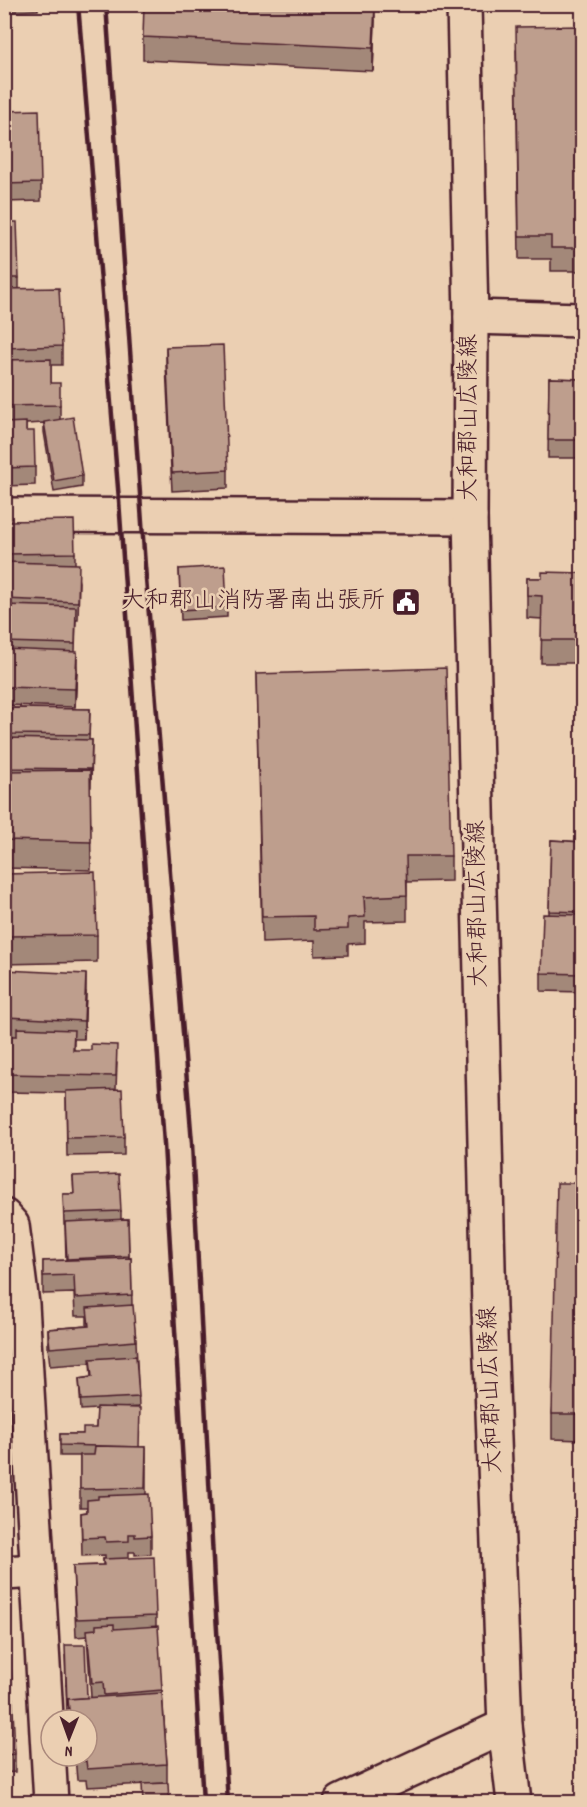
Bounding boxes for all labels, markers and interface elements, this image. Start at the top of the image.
street label: 大和郡山広陵線 [453,334,487,502]
place label: 大和郡山消防署南出張所 [121,585,385,619]
public building icon: 大和郡山消防署南出張所 [390,586,422,618]
street label: 大和郡山広陵線 [461,820,497,988]
street label: 大和郡山広陵線 [472,1305,512,1475]
north arrow [39,1708,99,1768]
text: N [65,1739,73,1762]

